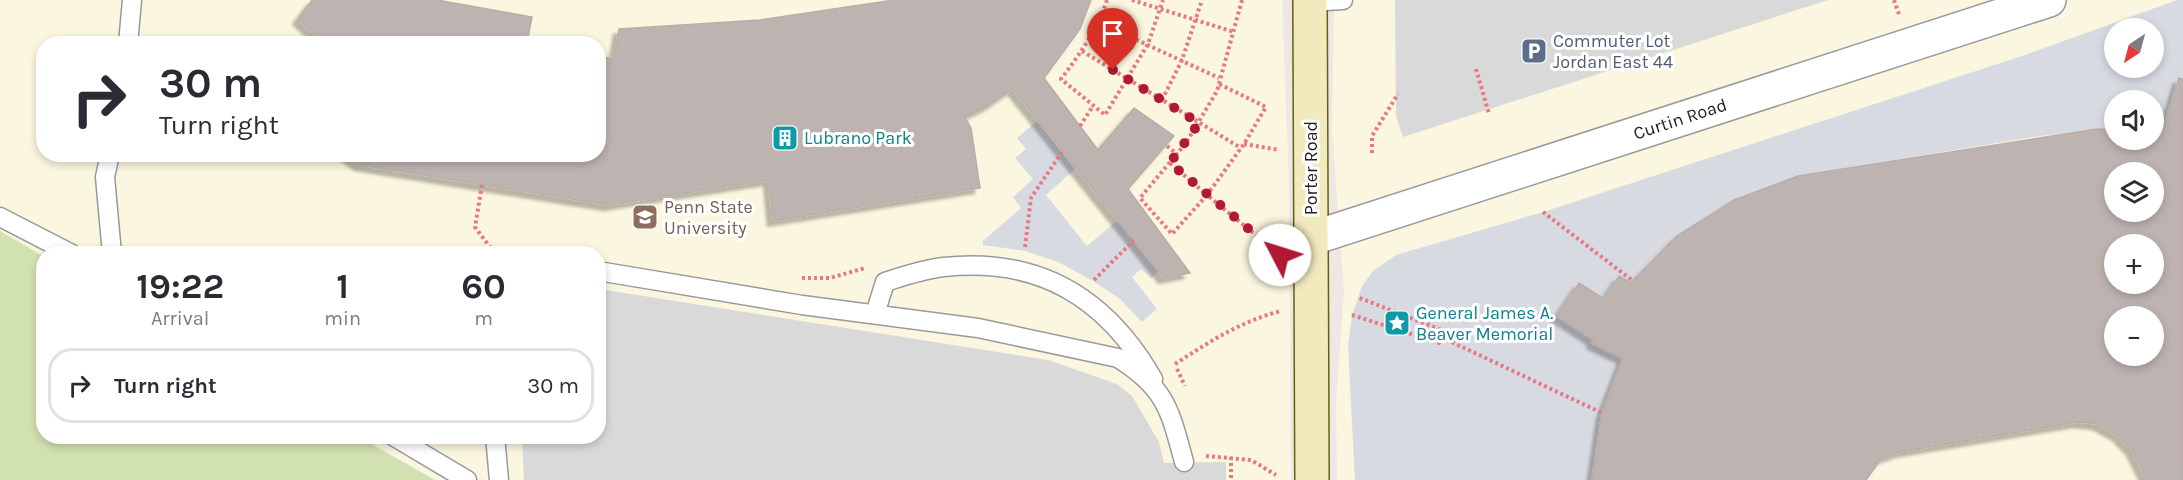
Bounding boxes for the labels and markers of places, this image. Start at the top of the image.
pin [1087,8,1138,70]
place label: Commuter Lot Jordan East 44 [1553,30,1673,73]
parking icon: Commuter Lot Jordan East 44 [1519,36,1549,66]
building icon: Lubrano Park [770,123,800,153]
place label: Lubrano Park [804,127,912,149]
place label: Penn State University [664,196,753,239]
school or university icon: Penn State University [630,202,660,232]
place label: General James A. Beaver Memorial [1416,302,1553,345]
place icon: General James A. Beaver Memorial [1382,308,1412,338]

